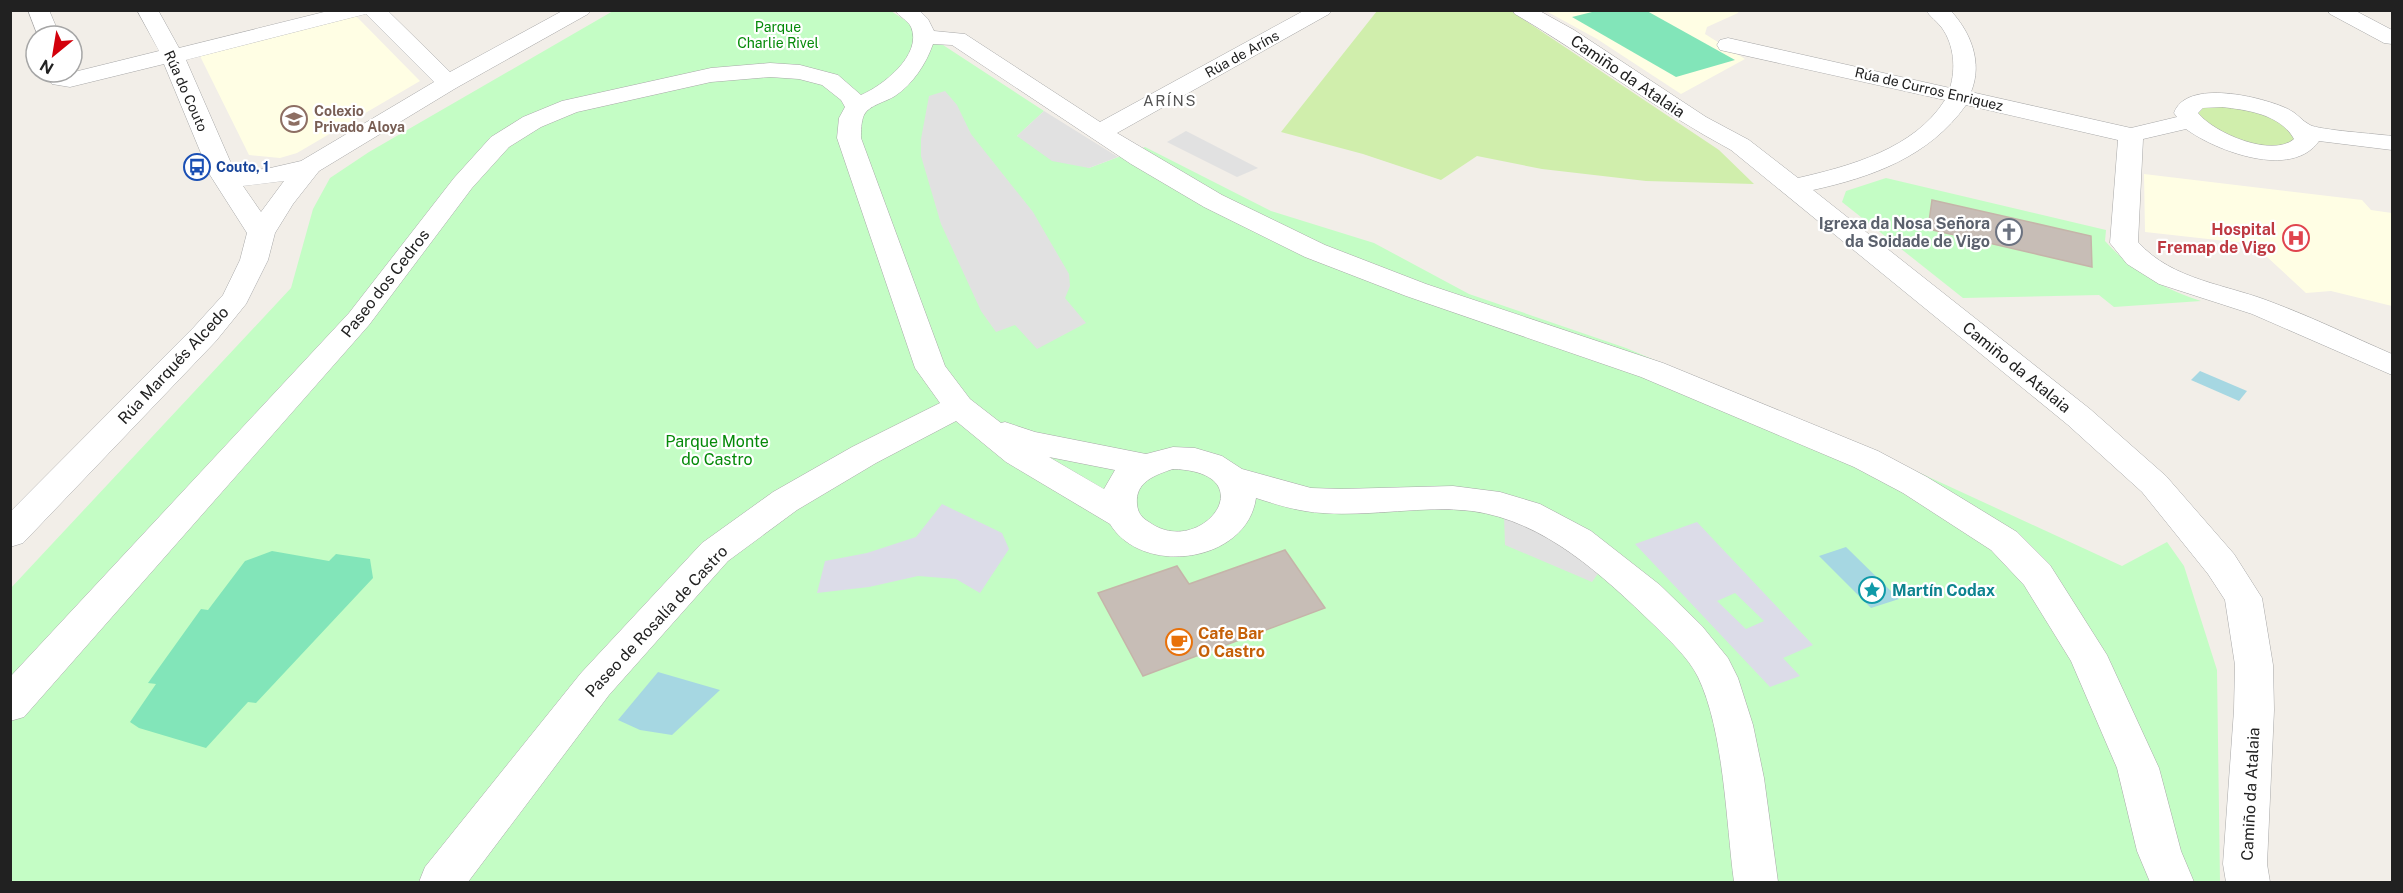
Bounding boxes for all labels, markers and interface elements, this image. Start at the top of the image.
park label: Parque Charlie Rivel [737,19,819,51]
north arrow [24,24,84,84]
street label: Rúa de Aríns [1202,27,1282,81]
street label: Camiño da Atalaia [1567,31,1688,122]
street label: Rúa do Couto [161,48,211,134]
text: N [37,55,57,78]
street label: Rúa de Curros Enriquez [1853,64,2005,114]
district label: ARÍNS [1143,92,1197,109]
place label: Colexio Privado Aloya [314,103,405,135]
school or university icon: Colexio Privado Aloya [279,104,309,134]
bus stop icon: Couto, 1 [182,152,212,182]
place label: Couto, 1 [216,159,269,175]
place label: Igrexa da Nosa Señora da Soidade de Vigo [1819,214,1990,251]
church icon: Igrexa da Nosa Señora da Soidade de Vigo [1994,217,2024,247]
place label: Hospital Fremap de Vigo [2157,220,2276,257]
hospital icon: Hospital Fremap de Vigo [2281,223,2311,253]
street label: Paseo dos Cedros [337,225,434,341]
street label: Rúa Marqués Alcedo [114,303,233,428]
street label: Camiño da Atalaia [1959,318,2075,417]
park label: Parque Monte do Castro [665,432,769,469]
street label: Paseo de Rosalía de Castro [581,542,732,701]
place icon: Martín Codax [1857,575,1887,605]
place label: Martín Codax [1892,581,1996,600]
place label: Cafe Bar O Castro [1198,624,1265,661]
cafe icon: Cafe Bar O Castro [1164,627,1194,657]
street label: Camiño da Atalaia [2238,727,2263,861]

